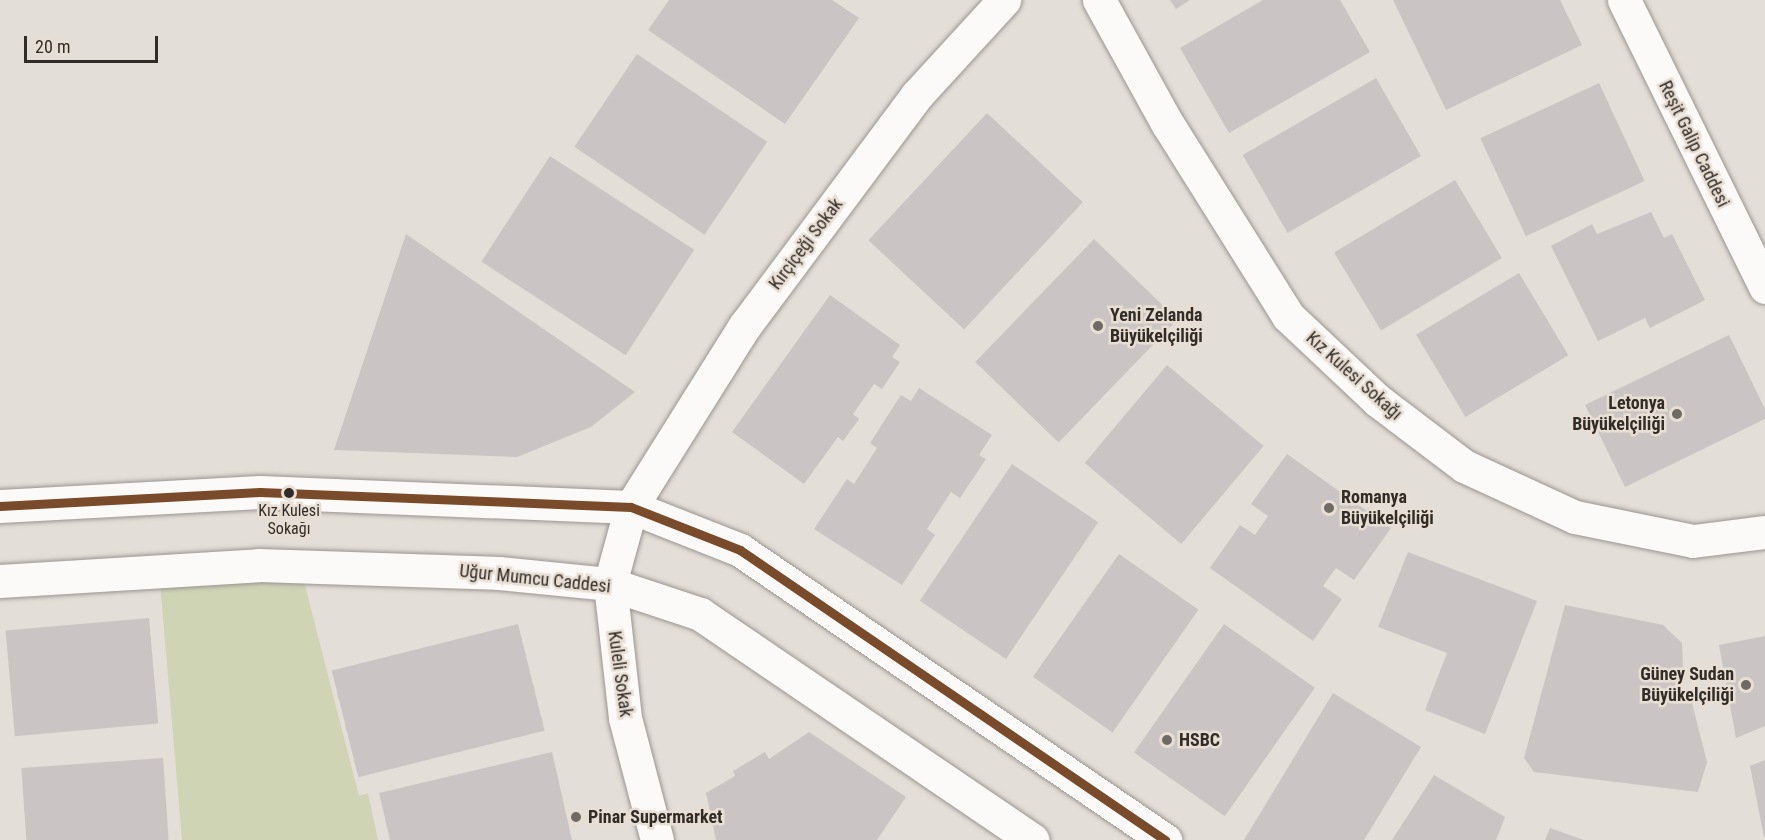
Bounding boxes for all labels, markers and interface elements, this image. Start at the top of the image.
scale bar [27,24,160,62]
text: 20 m [35,36,70,57]
street label: Reşit Galip Caddesi [1654,77,1734,211]
street label: Kırçiçeği Sokak [765,194,847,294]
place label: Yeni Zelanda Büyükelçiliği [1110,305,1203,348]
marker: Yeni Zelanda Büyükelçiliği [1091,319,1105,333]
street label: Kız Kulesi Sokağı [1302,327,1406,425]
place label: Letonya Büyükelçiliği [1572,393,1665,436]
marker: Letonya Büyükelçiliği [1670,407,1684,421]
marker: Kız Kulesi Sokağı [283,487,295,499]
place label: Romanya Büyükelçiliği [1341,487,1434,530]
place label: Kız Kulesi Sokağı [258,501,320,539]
marker: Romanya Büyükelçiliği [1322,501,1336,515]
street label: Uğur Mumcu Caddesi [458,560,612,598]
street label: Kuleli Sokak [603,630,637,718]
place label: Güney Sudan Büyükelçiliği [1640,664,1734,706]
marker: Güney Sudan Büyükelçiliği [1739,678,1753,692]
place label: HSBC [1179,729,1220,751]
marker: HSBC [1160,733,1174,747]
place label: Pinar Supermarket [588,806,723,828]
marker: Pinar Supermarket [569,810,583,824]

